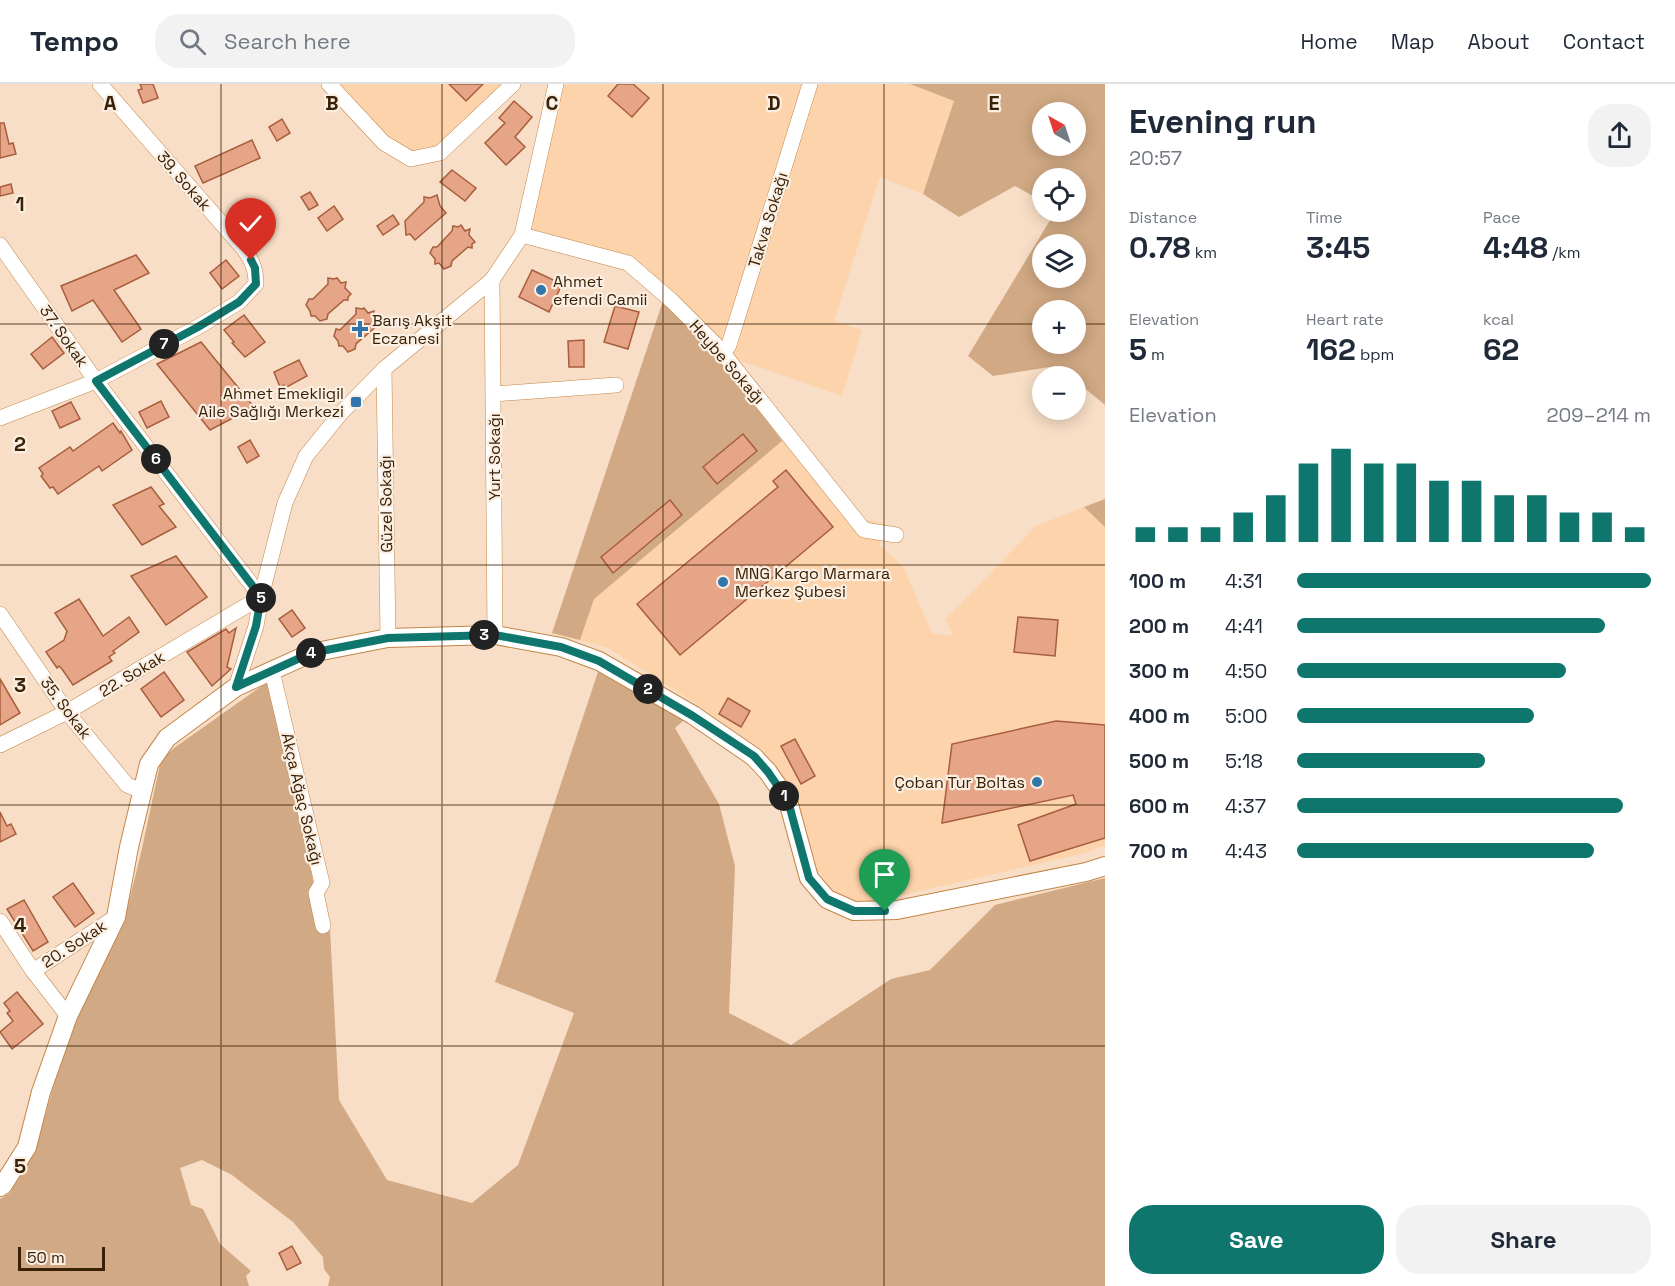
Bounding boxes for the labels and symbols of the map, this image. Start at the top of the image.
text: A [104,90,117,116]
text: B [325,90,339,116]
text: C [546,90,559,116]
text: D [767,90,781,116]
text: E [988,90,1000,116]
north arrow [1032,102,1086,156]
street label: 39. Sokak [152,147,216,216]
street label: Takva Sokağı [744,170,792,270]
text: 1 [15,191,25,217]
pin [225,198,276,260]
place label: Ahmet efendi Camii [553,271,648,310]
marker: Ahmet efendi Camii [534,283,548,297]
street label: 37. Sokak [35,301,93,371]
place label: Barış Akşit Eczanesi [372,310,452,349]
street label: Heybe Sokağı [685,316,769,408]
marker: Barış Akşit Eczanesi [353,322,367,336]
pin: 7 [149,329,179,359]
place label: Ahmet Emekligil Aile Sağlığı Merkezi [198,383,344,422]
marker: Ahmet Emekligil Aile Sağlığı Merkezi [349,395,363,409]
street label: Yurt Sokağı [484,413,505,501]
text: 2 [14,431,26,457]
pin: 6 [141,444,171,474]
street label: Güzel Sokağı [375,455,397,553]
place label: MNG Kargo Marmara Merkez Şubesi [735,563,890,602]
marker: MNG Kargo Marmara Merkez Şubesi [716,575,730,589]
pin: 5 [246,583,276,613]
pin: 3 [469,620,499,650]
pin: 4 [296,638,326,668]
street label: 22. Sokak [95,646,169,702]
text: 3 [14,672,26,698]
street label: 35. Sokak [36,673,97,744]
pin: 2 [633,674,663,704]
street label: Akça Ağaç Sokağı [277,731,327,867]
place label: Çoban Tur Boltas [894,772,1025,793]
marker: Çoban Tur Boltas [1030,775,1044,789]
pin: 1 [769,781,799,811]
pin [859,849,910,911]
text: 4 [14,912,27,938]
street label: 20. Sokak [38,915,111,973]
text: 5 [14,1153,26,1179]
scale bar [18,1244,105,1272]

